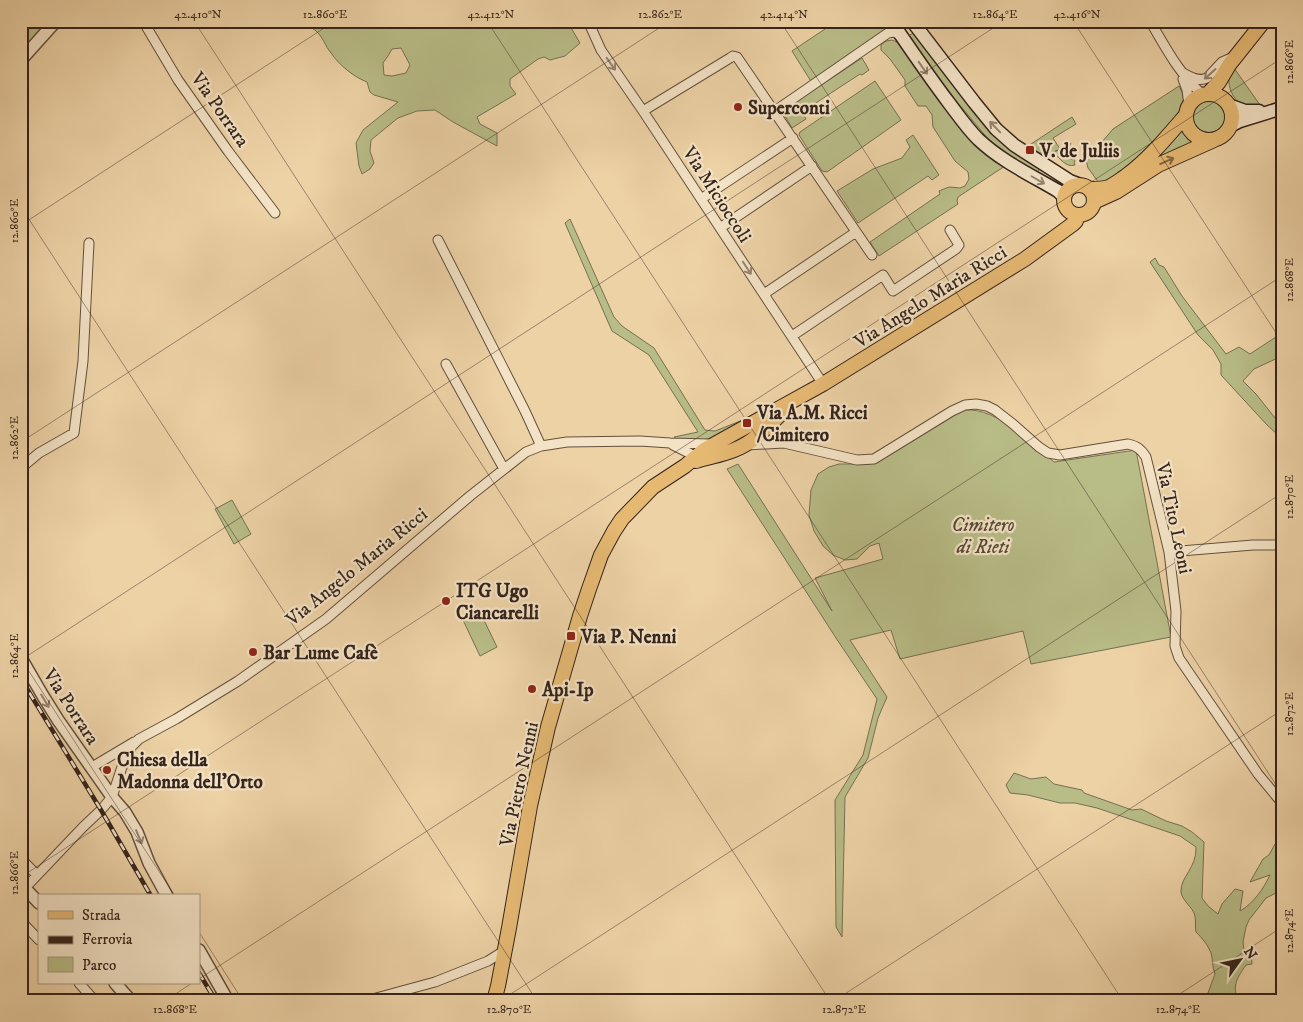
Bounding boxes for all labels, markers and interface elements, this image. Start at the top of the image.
text: 42.410°N [174,7,222,22]
text: 12.860°E [303,7,348,22]
text: 42.412°N [468,7,515,22]
text: 12.862°E [638,7,682,22]
text: 42.414°N [760,7,808,22]
text: 12.864°E [973,7,1018,22]
text: 42.416°N [1053,7,1101,22]
text: 12.866°E [1282,39,1297,84]
one-way arrow [606,57,616,71]
one-way arrow [918,61,928,75]
street label: Via Porrara [185,67,254,152]
one-way arrow [1204,68,1216,80]
place label: Superconti [748,97,830,120]
marker: Superconti [732,101,744,113]
one-way arrow [989,120,1001,133]
place label: V. de Juliis [1039,140,1120,163]
street label: Via Micioccoli [677,142,756,247]
marker: V. de Juliis [1024,144,1036,156]
one-way arrow [1159,156,1174,166]
one-way arrow [1030,175,1045,185]
text: 12.860°E [7,198,22,243]
street label: Via Angelo Maria Ricci [849,241,1011,354]
text: 12.868°E [1282,258,1297,302]
one-way arrow [742,261,752,275]
place label: Via A.M. Ricci /Cimitero [756,402,868,447]
text: 12.862°E [7,416,22,460]
marker: Via A.M. Ricci /Cimitero [741,417,753,429]
street label: Via Tito Leoni [1150,460,1197,576]
text: 12.870°E [1282,474,1297,519]
street label: Via Angelo Maria Ricci [281,503,432,632]
park label: Cimitero di Rieti [951,514,1015,559]
place label: ITG Ugo Ciancarelli [456,580,539,625]
marker: ITG Ugo Ciancarelli [440,595,452,607]
place label: Via P. Nenni [580,626,676,649]
marker: Via P. Nenni [565,630,577,642]
text: 12.864°E [7,633,22,678]
place label: Bar Lume Cafè [263,642,378,665]
marker: Bar Lume Cafè [247,646,259,658]
street label: Via Porrara [37,664,104,749]
place label: Api-Ip [541,679,594,702]
marker: Api-Ip [526,683,538,695]
text: 12.872°E [1282,692,1297,736]
one-way arrow [41,693,51,707]
street label: Via Pietro Nenni [495,720,544,850]
place label: Chiesa della Madonna dell'Orto [117,749,263,794]
marker: Chiesa della Madonna dell'Orto [101,764,113,776]
one-way arrow [134,829,144,844]
text: 12.866°E [7,850,22,895]
legend [38,894,200,984]
text: Strada [82,906,121,925]
text: 12.874°E [1282,908,1297,953]
text: Ferrovia [82,930,133,949]
north arrow [1216,934,1266,984]
text: N [1239,944,1261,964]
text: Parco [82,956,116,975]
text: 12.868°E [153,1002,197,1017]
text: 12.870°E [487,1002,532,1017]
text: 12.872°E [822,1002,866,1017]
text: 12.874°E [1156,1002,1201,1017]

